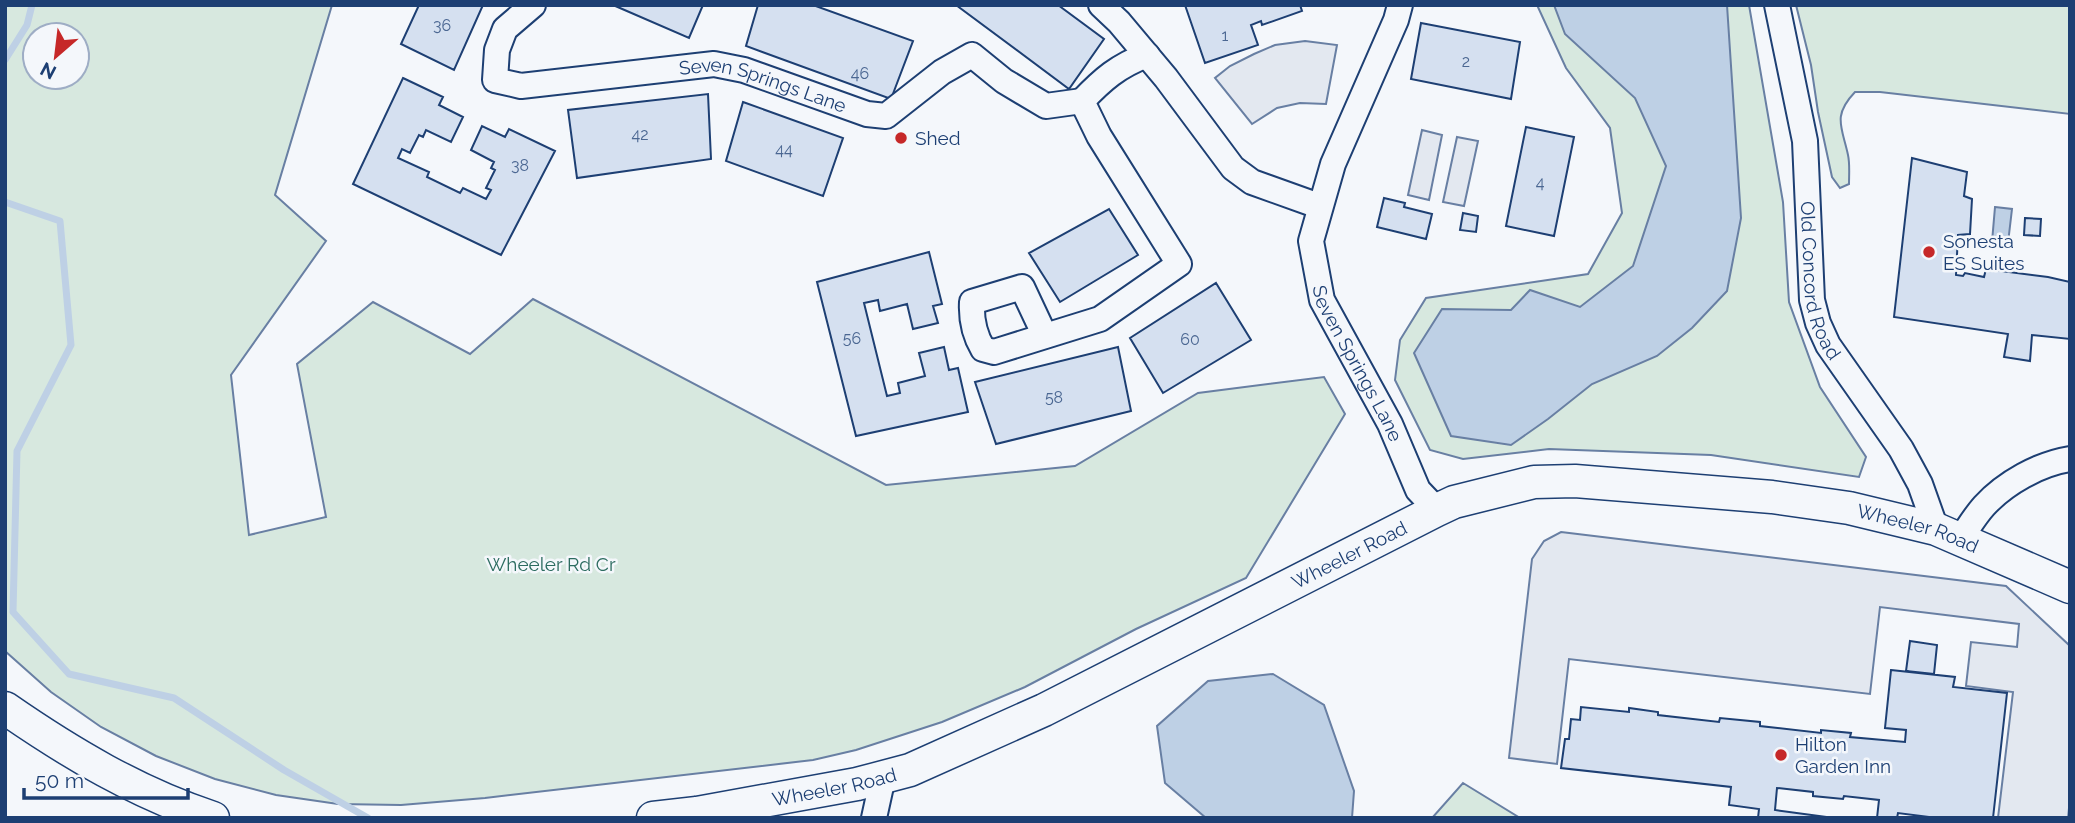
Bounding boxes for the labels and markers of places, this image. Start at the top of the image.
place label: Shed [915,127,961,149]
marker: Shed [893,130,909,146]
place label: Sonesta ES Suites [1943,230,2024,274]
marker: Sonesta ES Suites [1921,244,1937,260]
place label: Hilton Garden Inn [1795,733,1891,777]
marker: Hilton Garden Inn [1773,747,1789,763]

